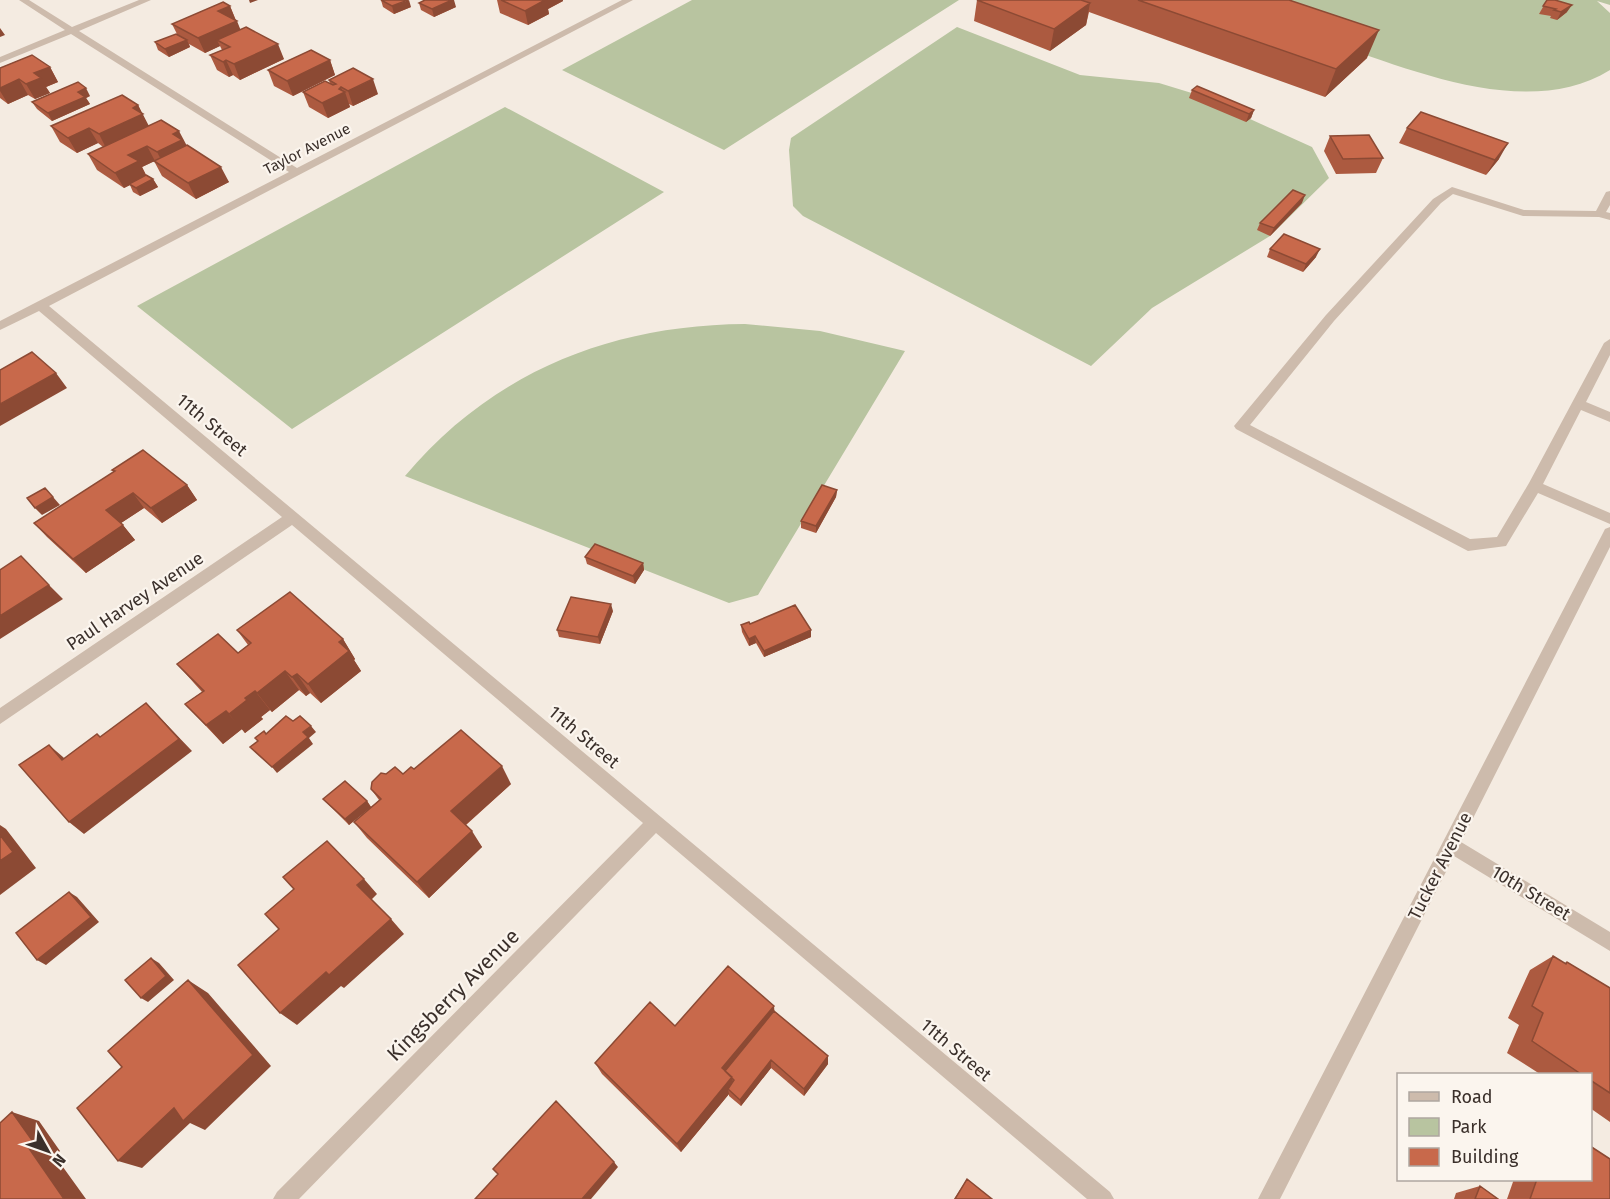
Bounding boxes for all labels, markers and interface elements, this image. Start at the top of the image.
street label: Taylor Avenue [261,119,353,179]
street label: 11th Street [172,389,252,461]
street label: Paul Harvey Avenue [62,547,208,655]
street label: 11th Street [544,701,624,773]
street label: Tucker Avenue [1403,808,1477,924]
street label: 10th Street [1487,861,1575,925]
street label: Kingsberry Avenue [381,923,525,1067]
street label: 11th Street [916,1014,996,1086]
legend [1397,1073,1592,1181]
text: Road [1451,1086,1493,1108]
text: Park [1451,1116,1487,1138]
north arrow [18,1121,78,1181]
text: Building [1451,1146,1519,1168]
text: N [48,1150,70,1170]

